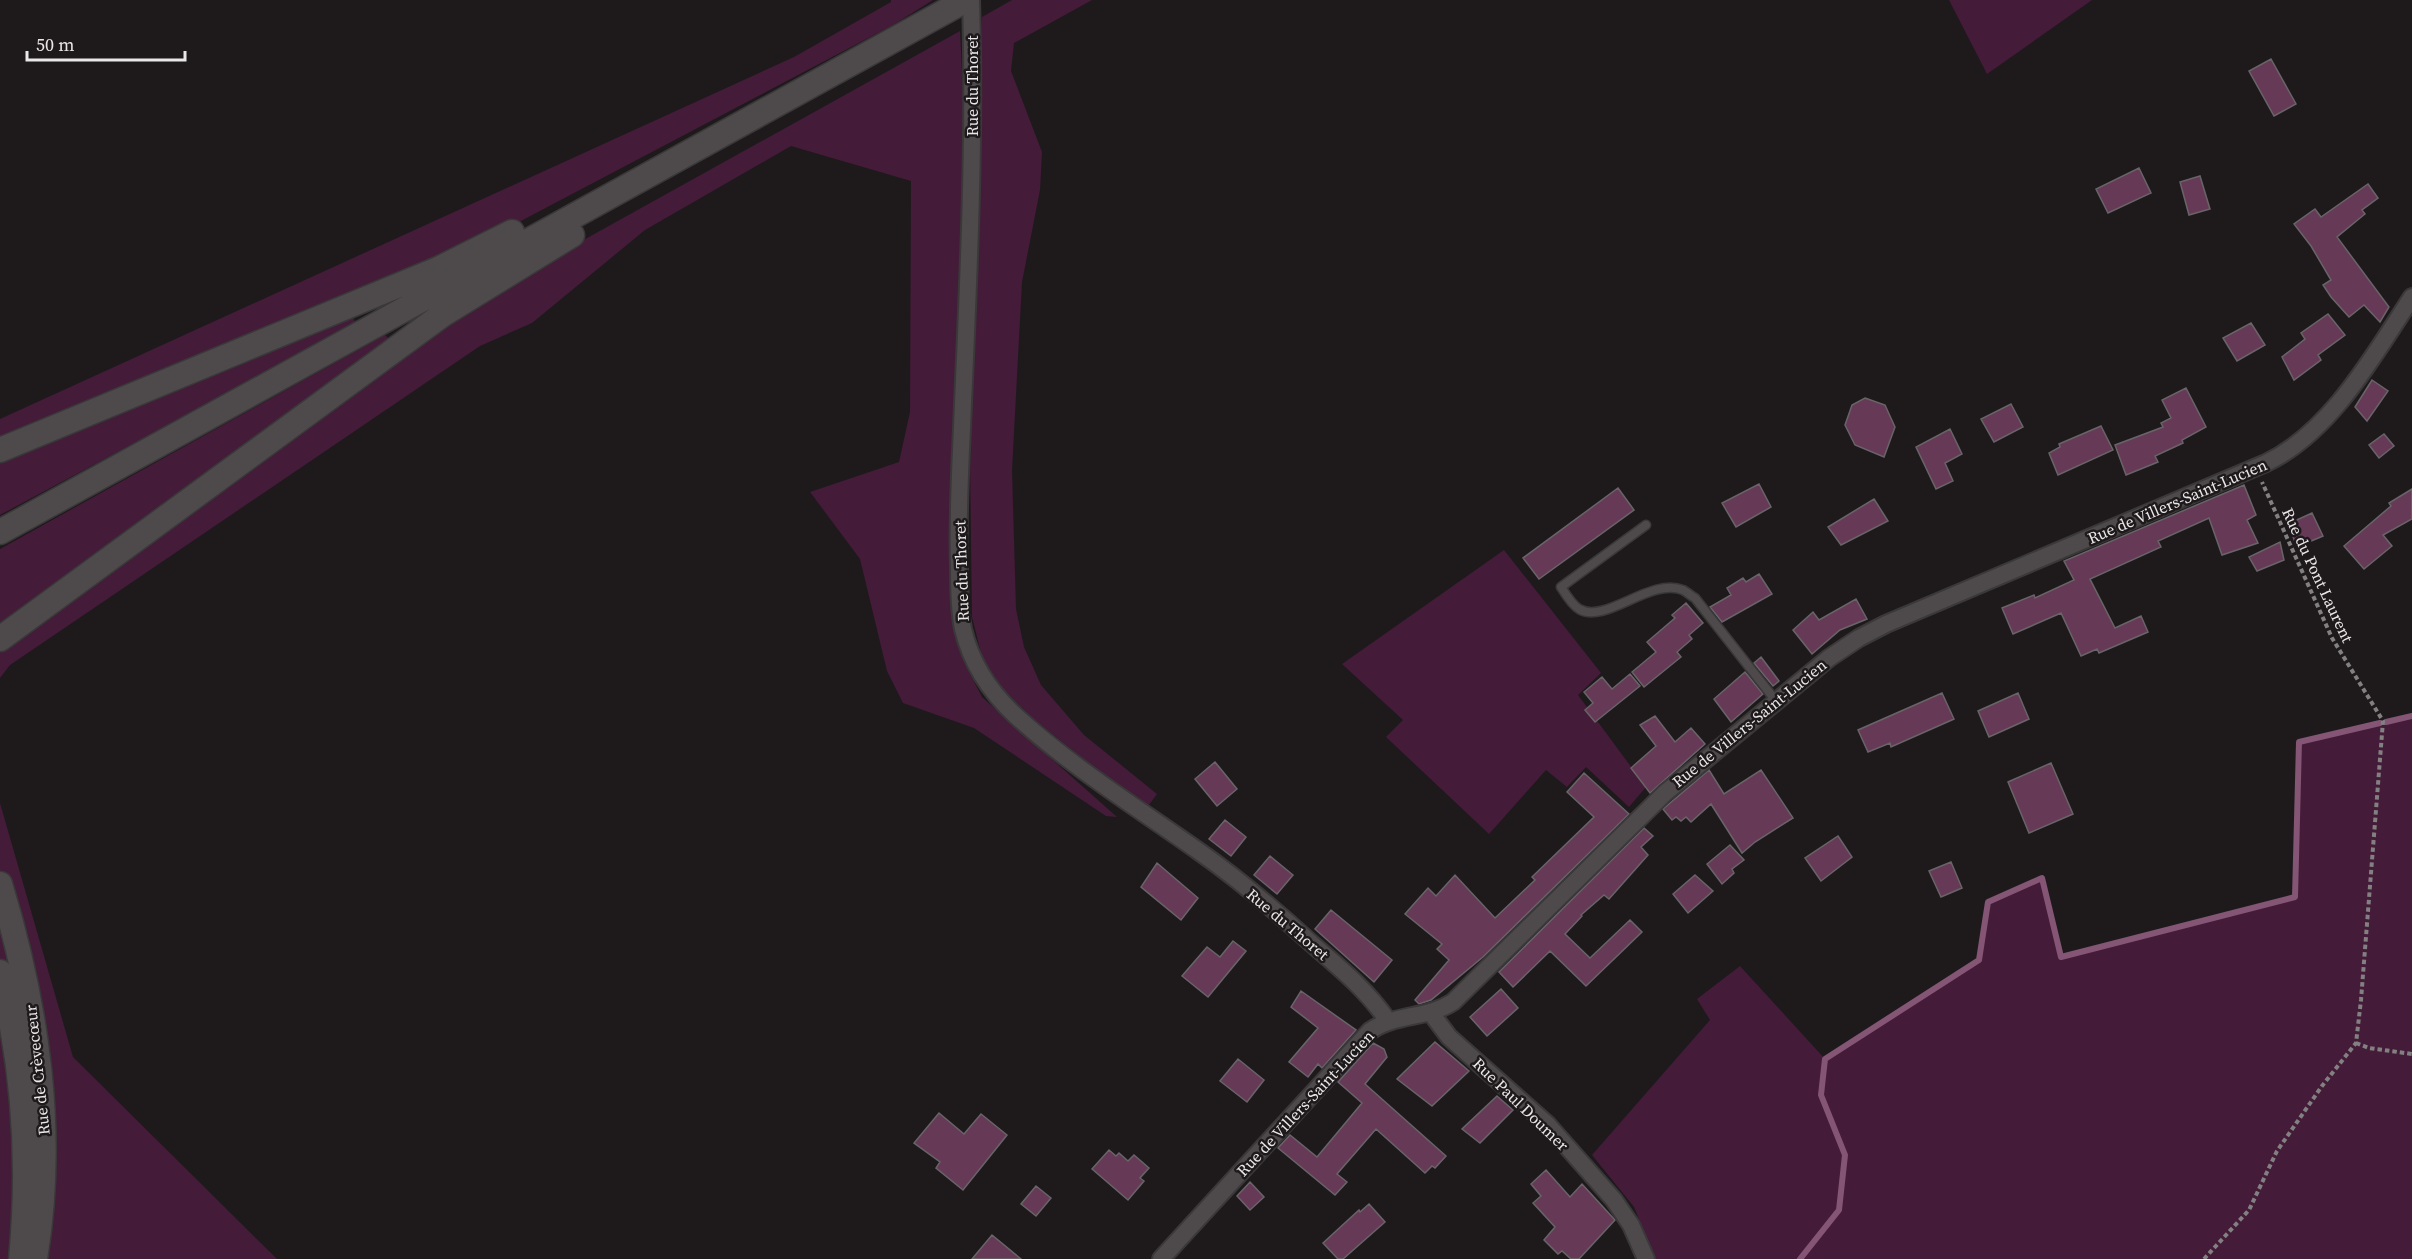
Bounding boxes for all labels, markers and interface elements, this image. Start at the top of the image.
scale bar [27,24,184,62]
text: 50 m [36,32,74,57]
street label: Rue du Thoret [961,35,983,136]
street label: Rue de Villers-Saint-Lucien [2084,453,2270,549]
street label: Rue du Pont Laurent [2277,504,2359,647]
street label: Rue du Thoret [948,519,974,622]
street label: Rue de Villers-Saint-Lucien [1667,654,1831,792]
street label: Rue du Thoret [1242,883,1334,965]
street label: Rue de Crèvecœur [19,1004,55,1136]
street label: Rue de Villers-Saint-Lucien [1231,1025,1379,1181]
street label: Rue Paul Doumer [1468,1053,1574,1156]

